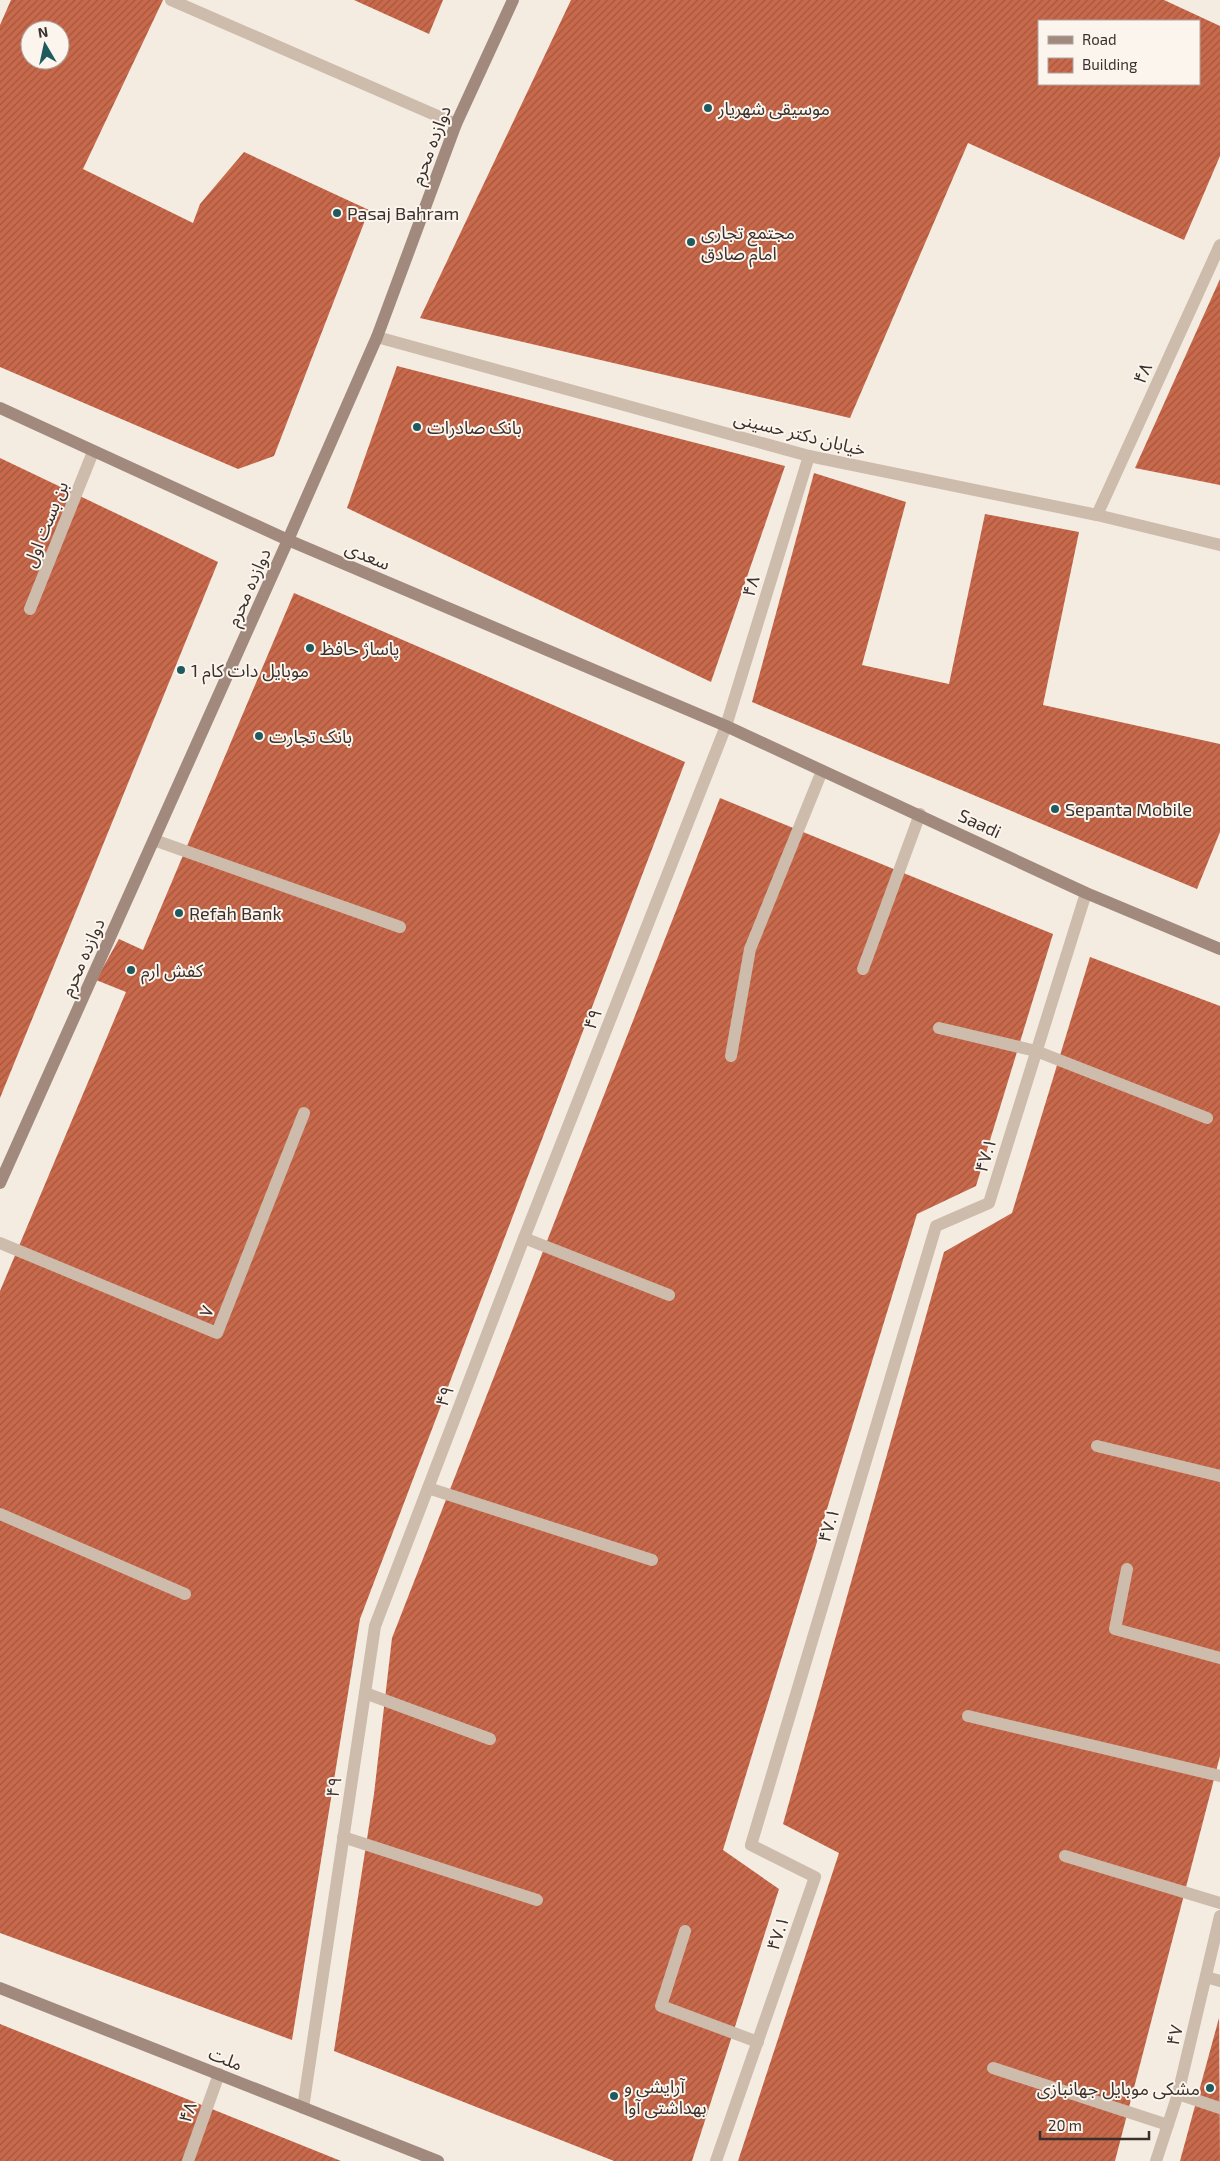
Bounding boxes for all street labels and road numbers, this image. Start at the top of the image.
street label: دوازده محرم [405,102,459,189]
street label: ۴۸ [1128,359,1156,387]
street label: خیابان دکتر حسینی [732,406,868,461]
street label: بن بست اول [18,478,73,571]
street label: سعدی [342,536,394,575]
street label: دوازده محرم [221,545,279,631]
street label: ۴۸ [736,573,764,599]
street label: Saadi [955,804,1005,842]
street label: دوازده محرم [55,915,113,1001]
street label: ۴۹ [578,1005,606,1033]
street label: ۴۷.۱ [969,1135,1001,1175]
street label: ۷ [194,1302,218,1320]
street label: ۴۹ [430,1382,458,1410]
street label: ۴۷.۱ [812,1505,844,1545]
street label: ۴۹ [321,1775,345,1799]
street label: ۴۷.۱ [761,1913,793,1953]
street label: ۴۷ [1161,2022,1187,2048]
street label: ملت [206,2041,246,2075]
street label: ۴۸ [173,2099,201,2125]

